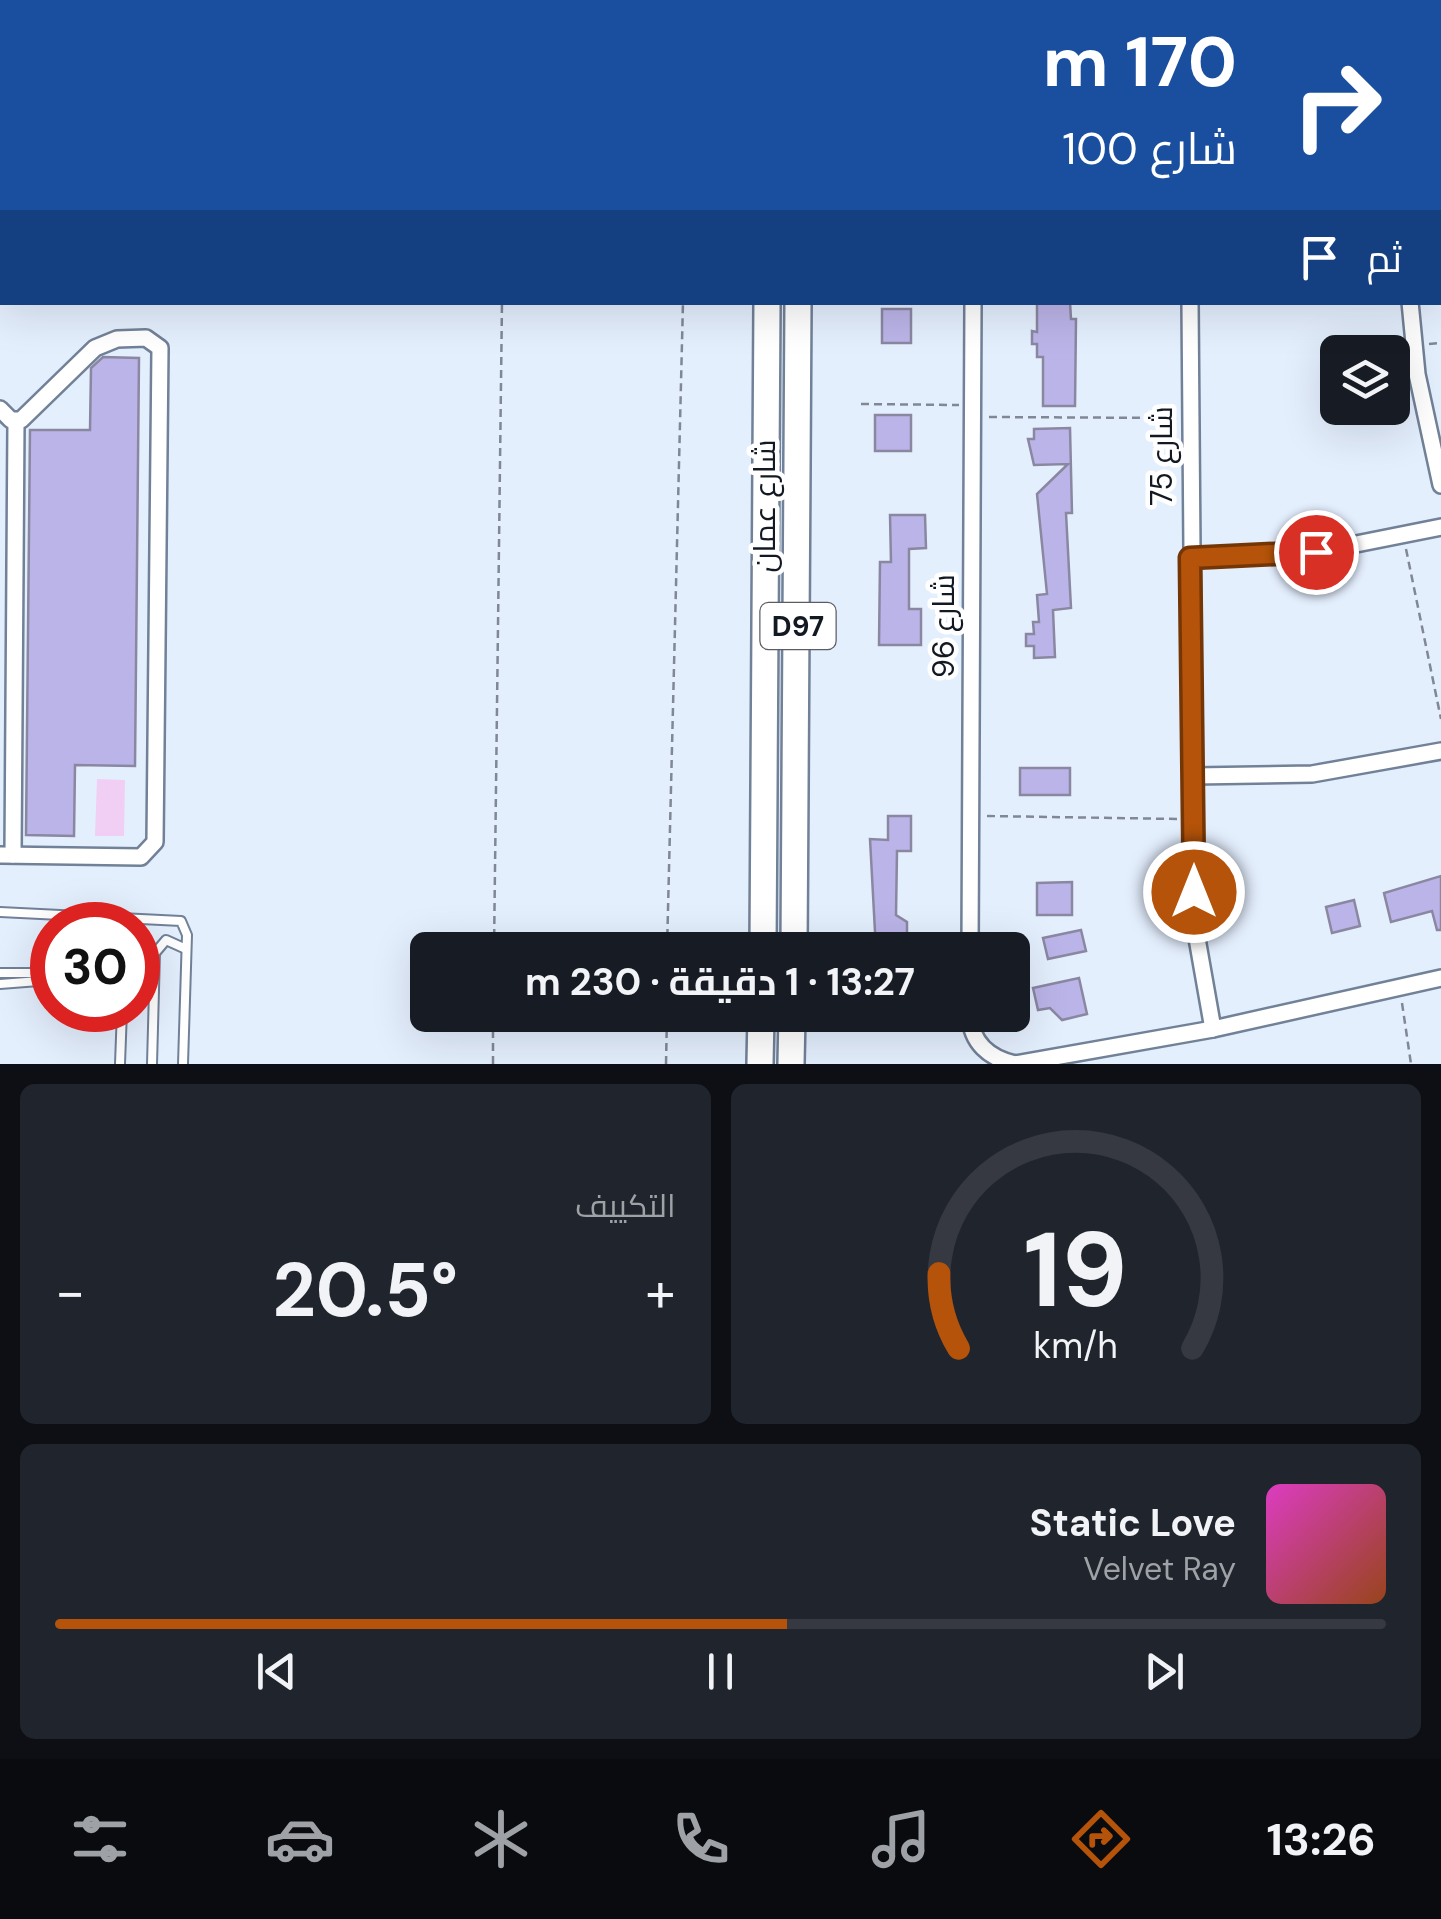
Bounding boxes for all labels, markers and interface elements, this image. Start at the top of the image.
text: 170 m [1043,17,1237,108]
icon: right [1272,40,1402,170]
text: شارع 100 [1062,119,1237,178]
icon: arrive [1292,230,1347,285]
text: ثم [1367,234,1402,284]
map controls [1320,335,1410,425]
button: layers [1320,335,1410,425]
street label: شارع 75 [1142,406,1182,506]
street label: شارع عمان [745,440,785,572]
pin [1274,510,1359,595]
icon: arrive [1289,525,1344,580]
street label: شارع 96 [924,574,964,678]
road number: D97 [760,603,836,649]
position arrow [1142,840,1246,944]
speed limit sign: 30 [30,902,160,1032]
text: 13:27 · 1 دقيقة · 230 m [525,957,915,1007]
text: التكييف [575,1185,676,1227]
text: 19 [1024,1203,1128,1338]
text: 20.5° [272,1242,458,1339]
text: − [55,1256,85,1328]
text: + [645,1256,675,1328]
text: km/h [1034,1323,1118,1369]
text: Static Love [1030,1498,1236,1548]
text: Velvet Ray [1083,1548,1236,1590]
icon: previous [249,1644,304,1699]
icon: pause [693,1644,748,1699]
icon: next [1137,1644,1192,1699]
icon: filters [65,1804,135,1874]
icon: car [265,1804,335,1874]
icon: climate [466,1804,536,1874]
icon: phone [666,1804,736,1874]
icon: music [866,1804,936,1874]
icon: directions [1066,1804,1136,1874]
text: 13:26 [1266,1810,1376,1869]

